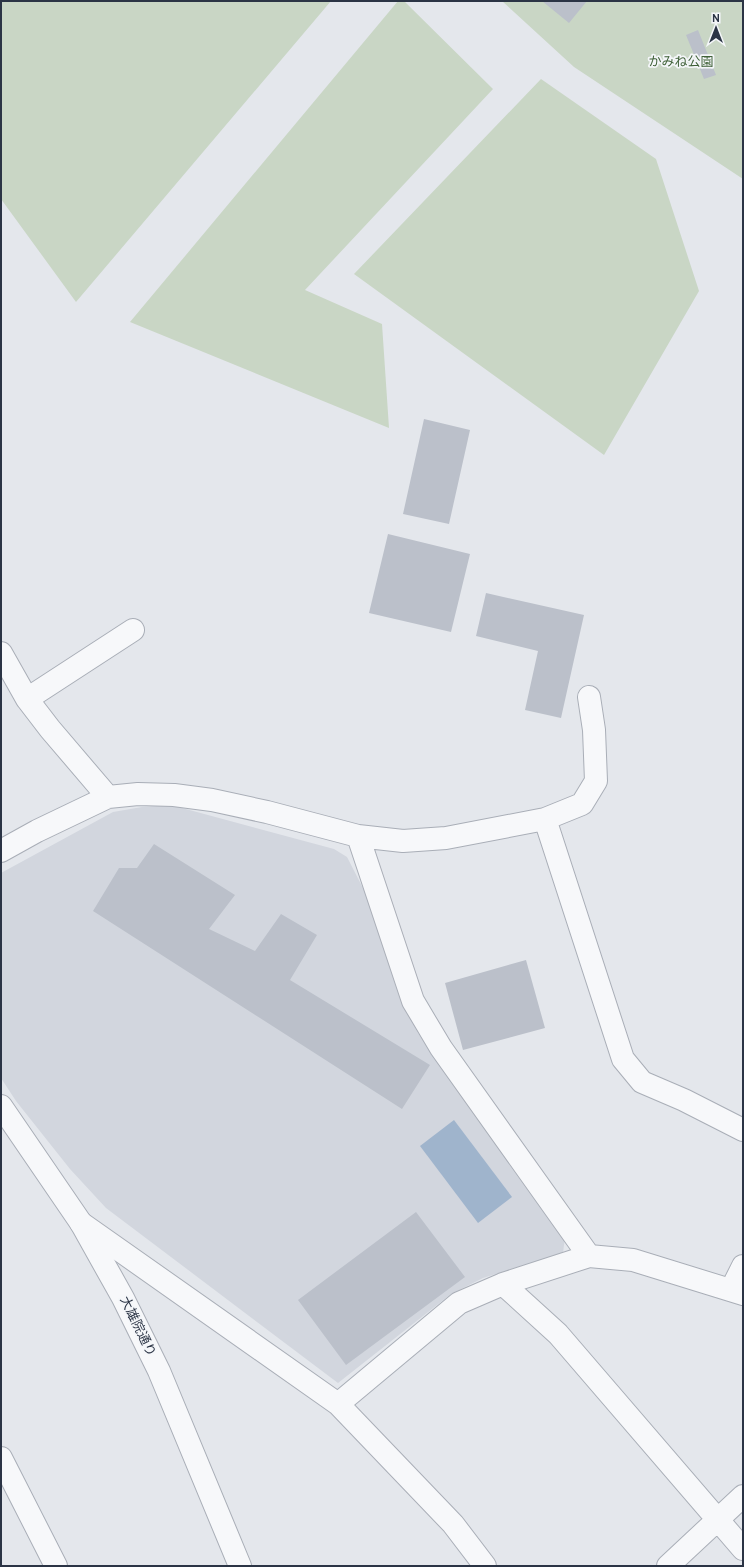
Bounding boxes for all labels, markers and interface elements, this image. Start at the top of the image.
north arrow [696,8,736,48]
text: N [712,12,720,26]
park label: かみね公園 [648,55,714,71]
street label: 大雄院通り [116,1294,158,1360]

